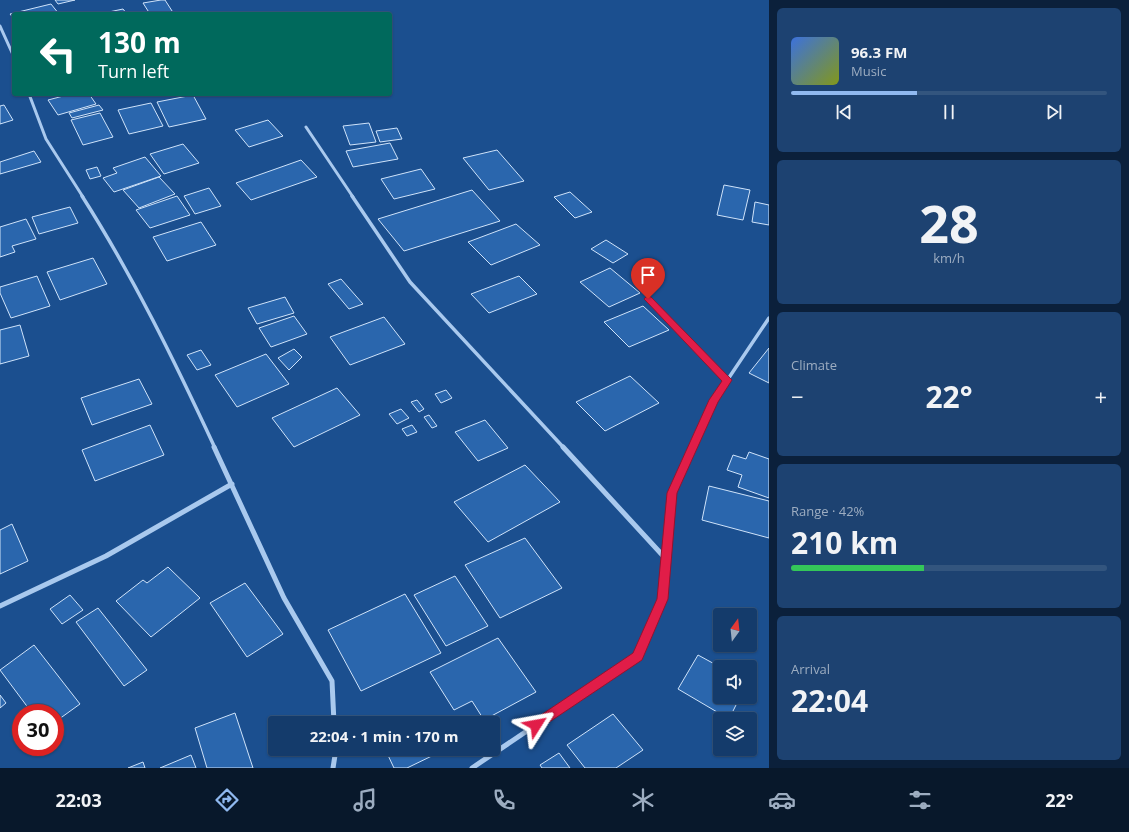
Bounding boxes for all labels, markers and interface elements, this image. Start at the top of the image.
text: 130 m [98,23,181,61]
icon: left [32,28,84,80]
text: 96.3 FM [851,42,907,62]
text: Turn left [98,59,169,83]
text: Music [851,62,886,80]
icon: previous [833,101,855,123]
icon: pause [938,101,960,123]
icon: next [1043,101,1065,123]
text: 28 [919,187,979,258]
text: km/h [933,249,965,267]
pin [631,258,665,299]
icon: arrive [637,264,659,286]
text: Climate [791,356,837,374]
text: 22° [925,376,973,417]
text: − [791,381,804,411]
text: + [1094,381,1107,411]
text: Range · 42% [791,502,864,520]
text: 210 km [791,522,898,563]
north arrow [713,608,757,652]
map controls [713,608,757,756]
button: sound [713,660,757,704]
text: Arrival [791,660,830,678]
text: 22:04 [791,680,868,721]
speed limit sign: 30 [12,704,64,756]
position arrow [515,704,557,746]
button: layers [713,712,757,756]
text: 22:04 · 1 min · 170 m [310,726,458,746]
icon: directions [213,786,241,814]
icon: music [351,786,379,814]
icon: phone [490,786,518,814]
icon: climate [629,786,657,814]
icon: car [768,786,796,814]
icon: filters [906,786,934,814]
text: 22:03 [55,788,102,812]
text: 22° [1045,788,1074,812]

